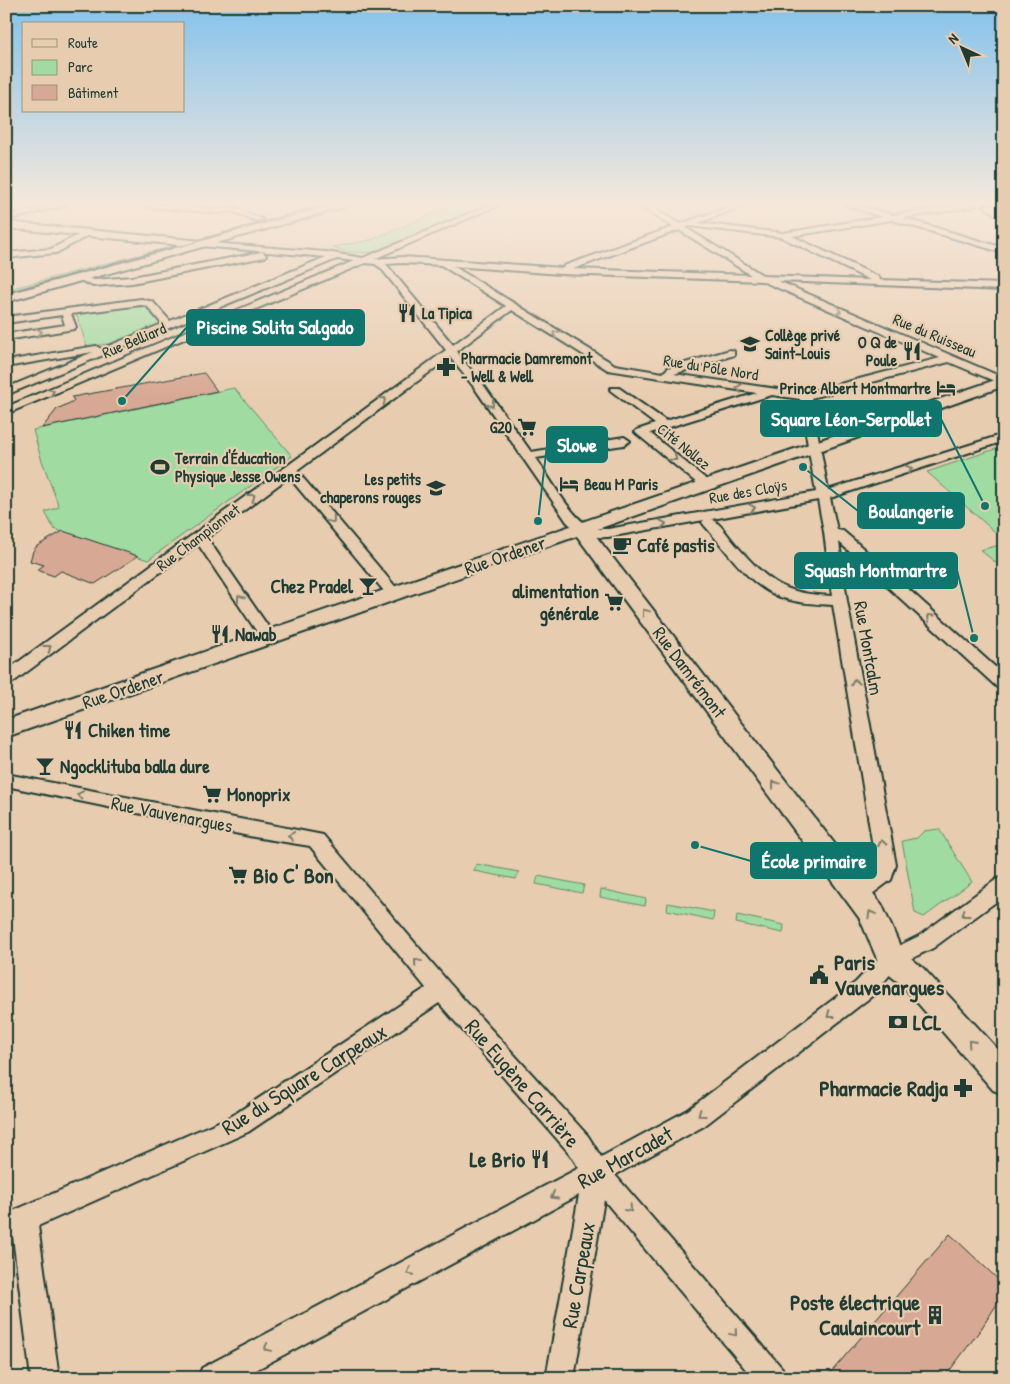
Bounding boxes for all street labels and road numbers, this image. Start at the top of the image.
street label: Rue du Ruisseau [890,308,981,363]
street label: Rue Belliard [99,317,169,363]
street label: Rue du Pôle Nord [662,349,760,385]
street label: Cité Nollez [653,418,716,474]
street label: Rue des Cloÿs [707,473,789,509]
street label: Rue Championnet [152,498,245,576]
street label: Rue Ordener [461,529,550,581]
street label: Rue Montcalm [848,599,890,697]
street label: Rue Damrémont [647,621,733,723]
street label: Rue Ordener [79,663,168,715]
street label: Rue Vauvenargues [109,789,235,839]
street label: Rue Eugène Carrière [459,1012,588,1154]
street label: Rue du Square Carpeaux [216,1016,392,1142]
street label: Rue Marcadet [572,1118,678,1196]
street label: Rue Carpeaux [554,1220,602,1330]

